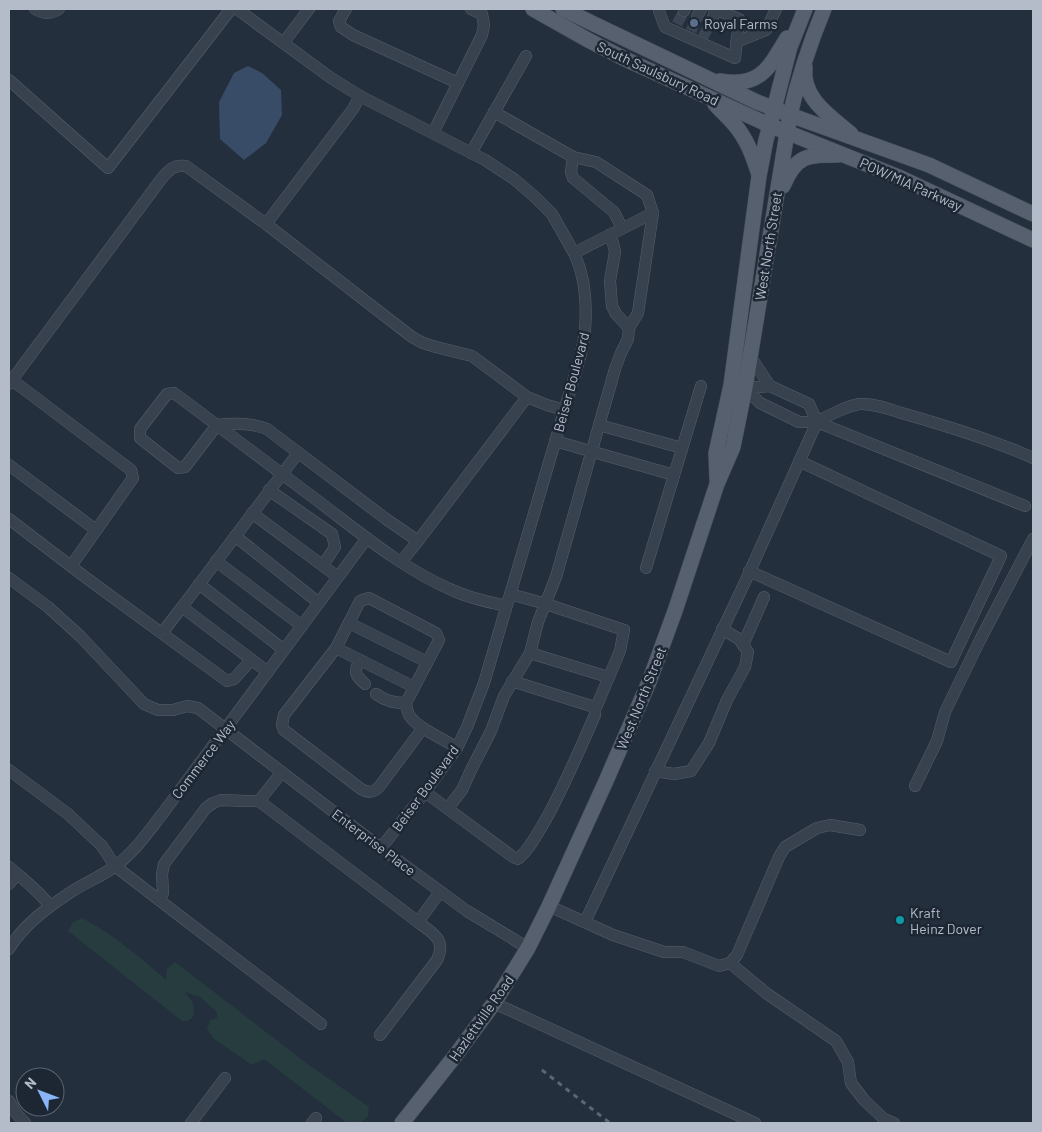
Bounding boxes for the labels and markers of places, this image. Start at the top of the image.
place label: Royal Farms [704,15,778,32]
marker: Royal Farms [688,17,700,29]
place label: Kraft Heinz Dover [910,904,982,937]
marker: Kraft Heinz Dover [894,914,906,926]

